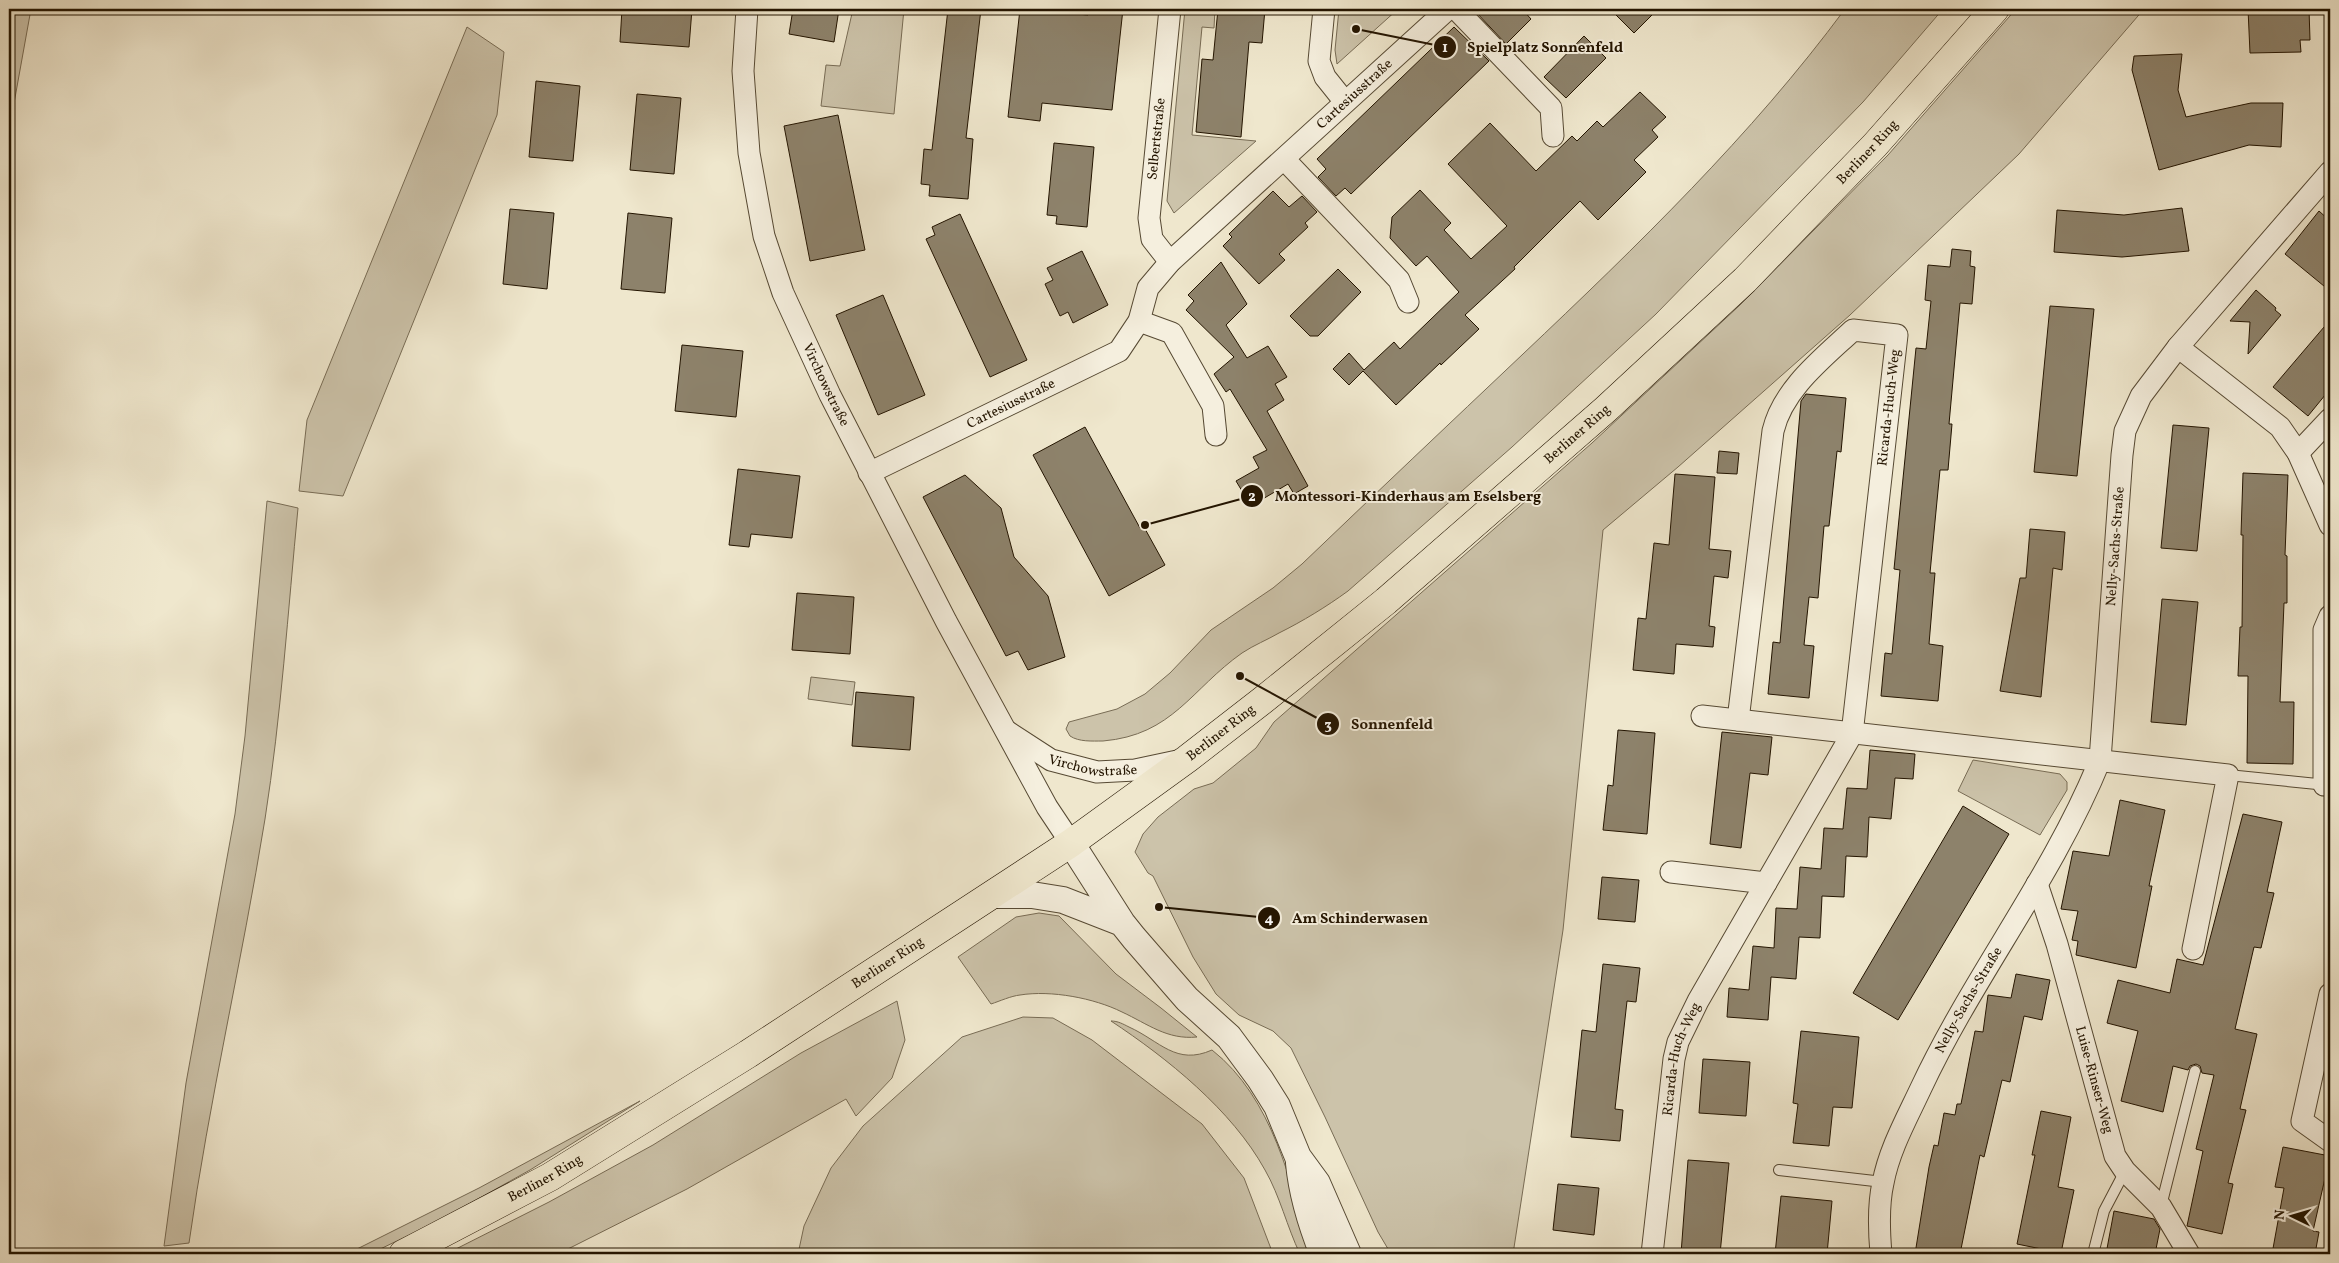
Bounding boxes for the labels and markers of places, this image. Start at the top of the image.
callout: Spielplatz Sonnenfeld [1432,32,1633,62]
callout: Montessori-Kinderhaus am Eselsberg [1239,481,1551,511]
callout: Sonnenfeld [1316,709,1443,739]
callout: Am Schinderwasen [1256,903,1438,933]

